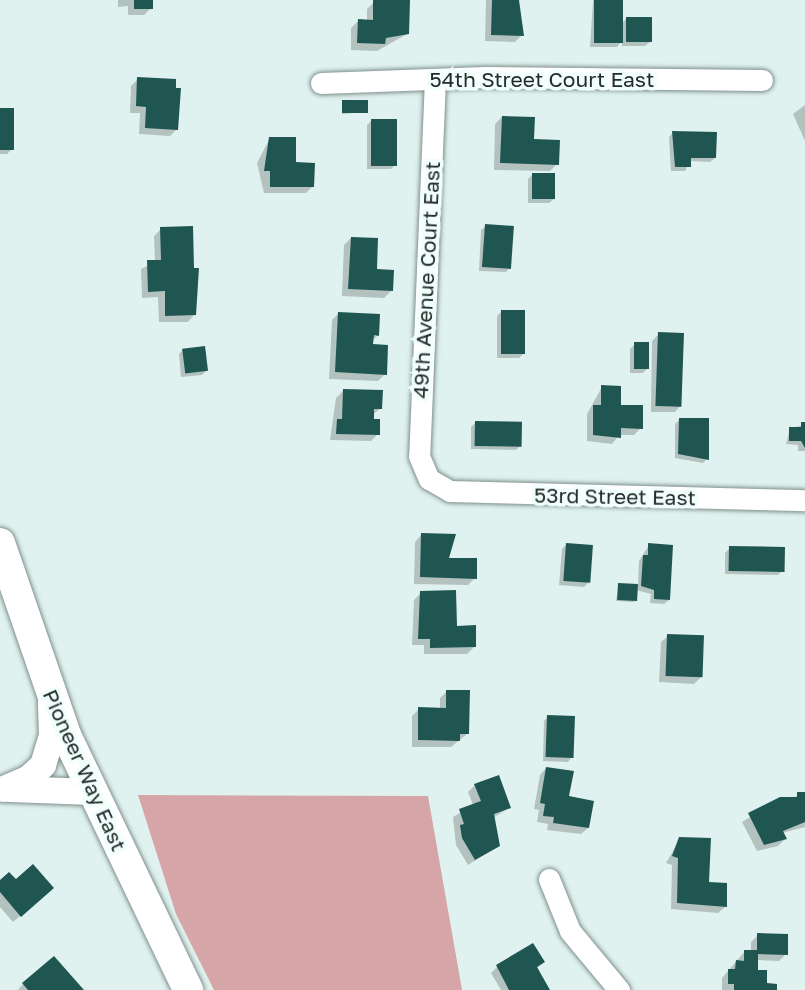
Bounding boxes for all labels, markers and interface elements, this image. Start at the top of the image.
street label: 54th Street Court East [430,66,654,92]
street label: 49th Avenue Court East [407,161,445,399]
street label: 53rd Street East [534,482,696,510]
street label: Pioneer Way East [38,685,132,855]

